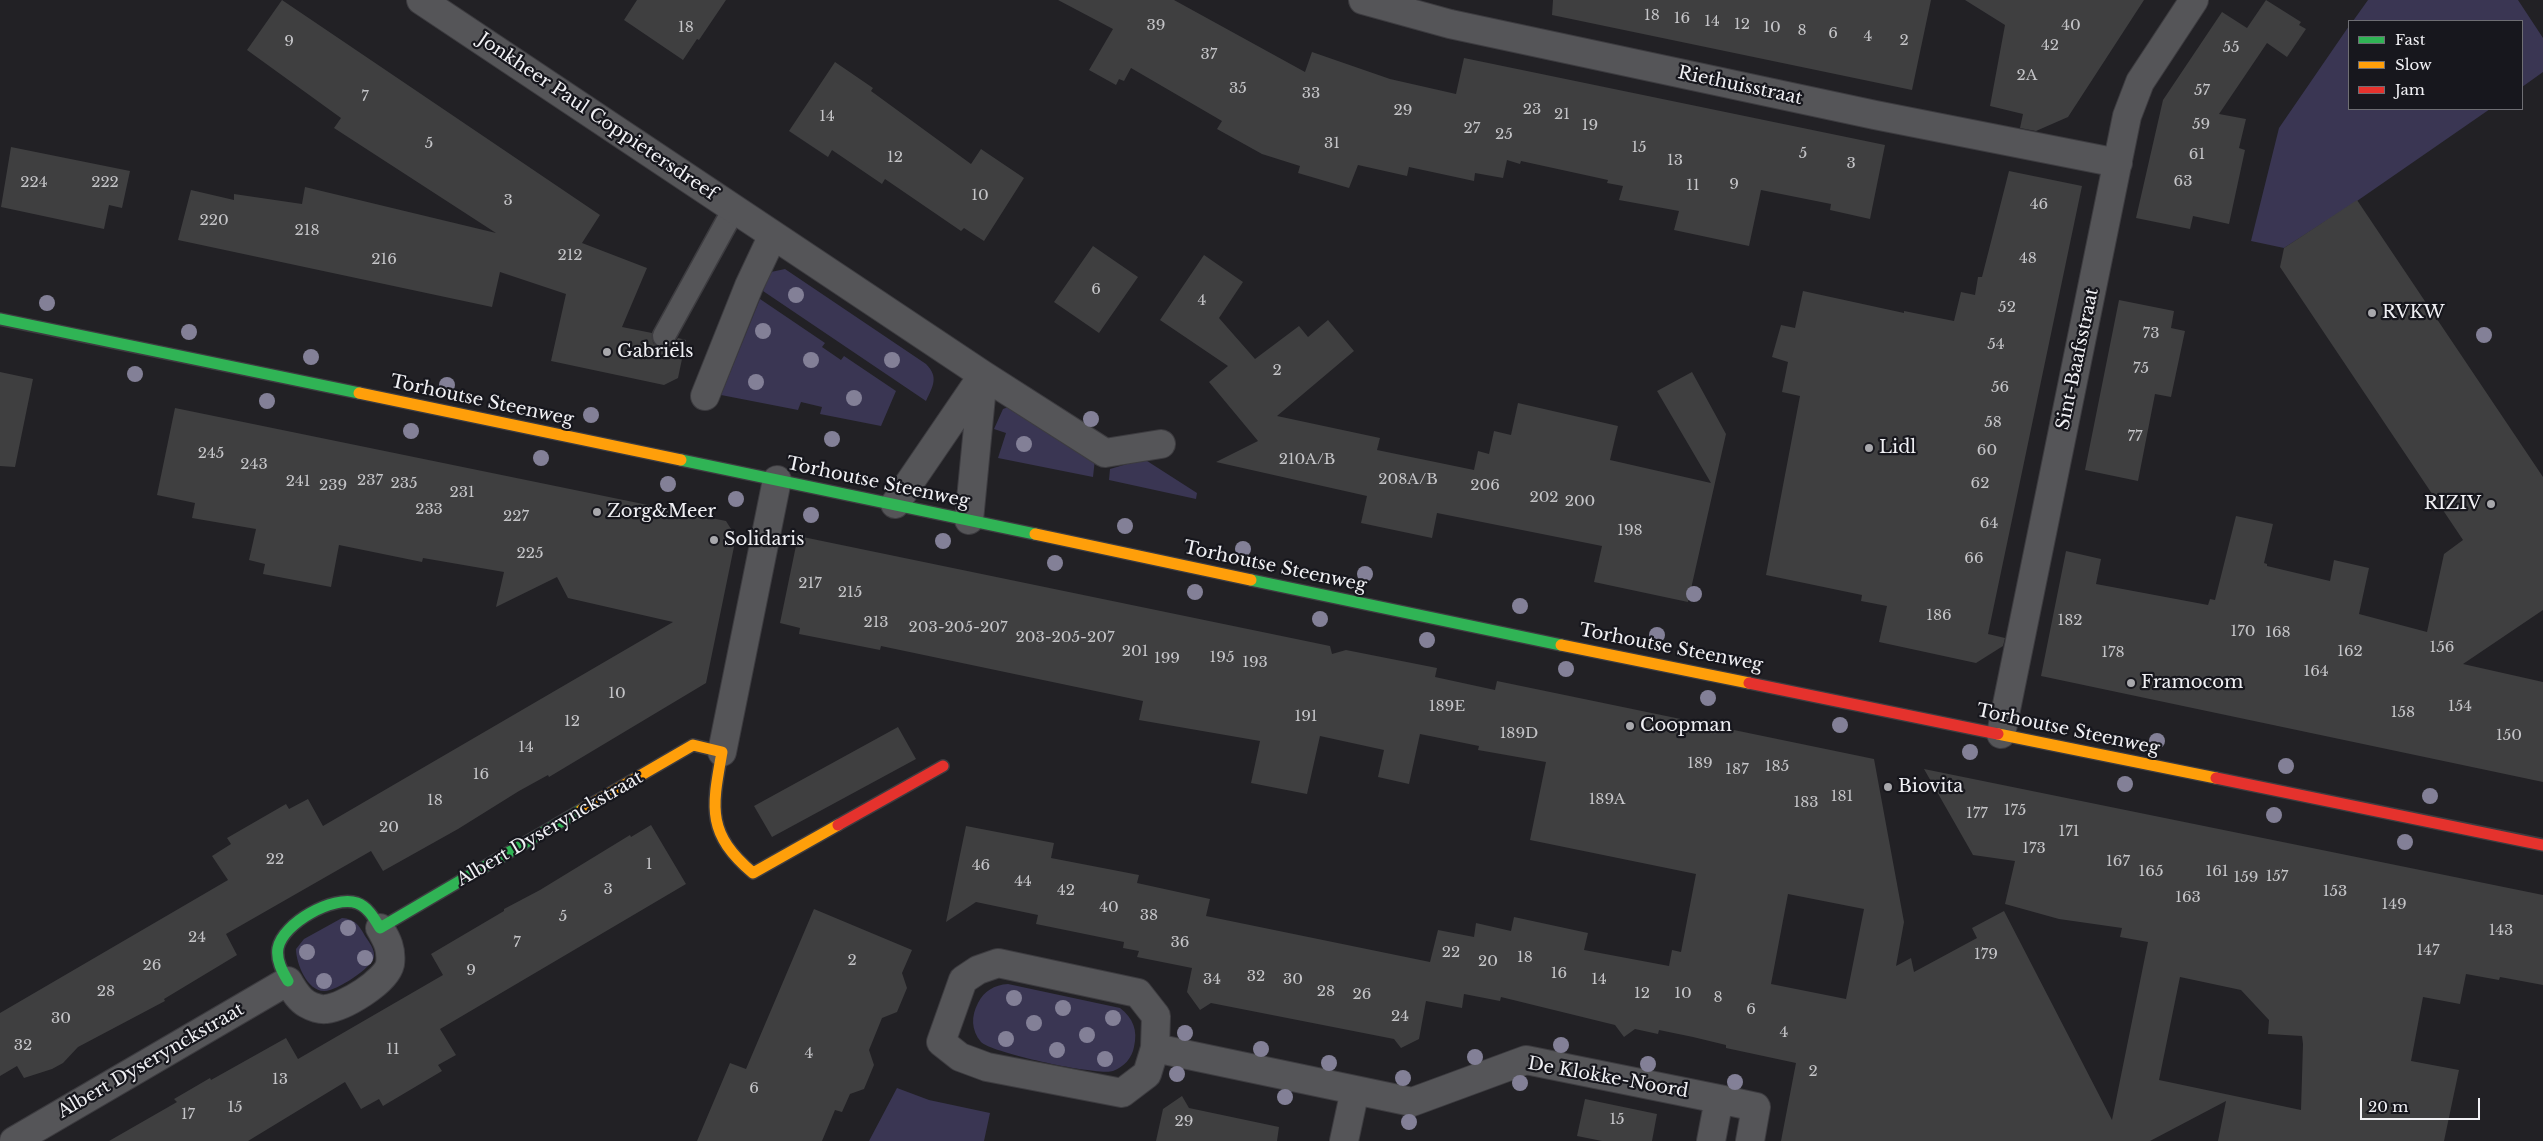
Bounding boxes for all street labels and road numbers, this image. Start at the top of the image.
street label: Jonkheer Paul Coppietersdreef [473,29,721,205]
street label: Riethuisstraat [1676,62,1804,110]
street label: Sint-Baafsstraat [2052,286,2104,432]
street label: Torhoutse Steenweg [388,371,576,431]
street label: Torhoutse Steenweg [784,453,972,513]
street label: Torhoutse Steenweg [1181,537,1369,597]
street label: Torhoutse Steenweg [1577,620,1765,676]
street label: Torhoutse Steenweg [1974,700,2162,760]
street label: Albert Dyserynckstraat [453,767,647,891]
street label: Albert Dyserynckstraat [54,999,248,1123]
street label: De Klokke-Noord [1526,1053,1690,1103]

